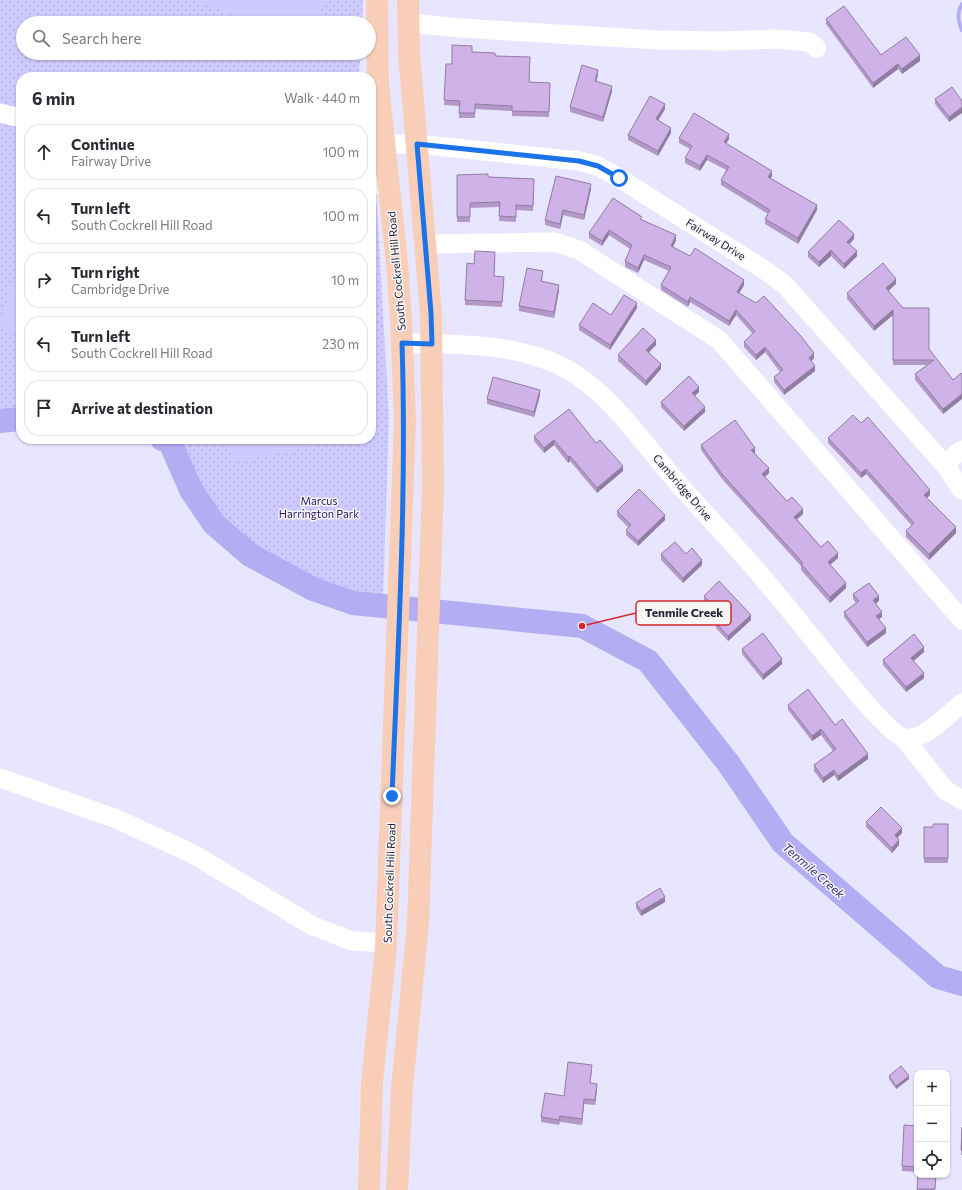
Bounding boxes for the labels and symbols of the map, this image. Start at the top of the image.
route start [610,169,628,187]
street label: South Cockrell Hill Road [384,211,408,331]
street label: Fairway Drive [684,216,748,263]
street label: Cambridge Drive [651,451,715,523]
park label: Marcus Harrington Park [279,494,359,520]
callout: Tenmile Creek [636,601,731,625]
text: Tenmile Creek [645,605,723,619]
route end [383,787,401,805]
street label: South Cockrell Hill Road [380,823,398,943]
water label: Tenmile Creek [780,839,848,901]

